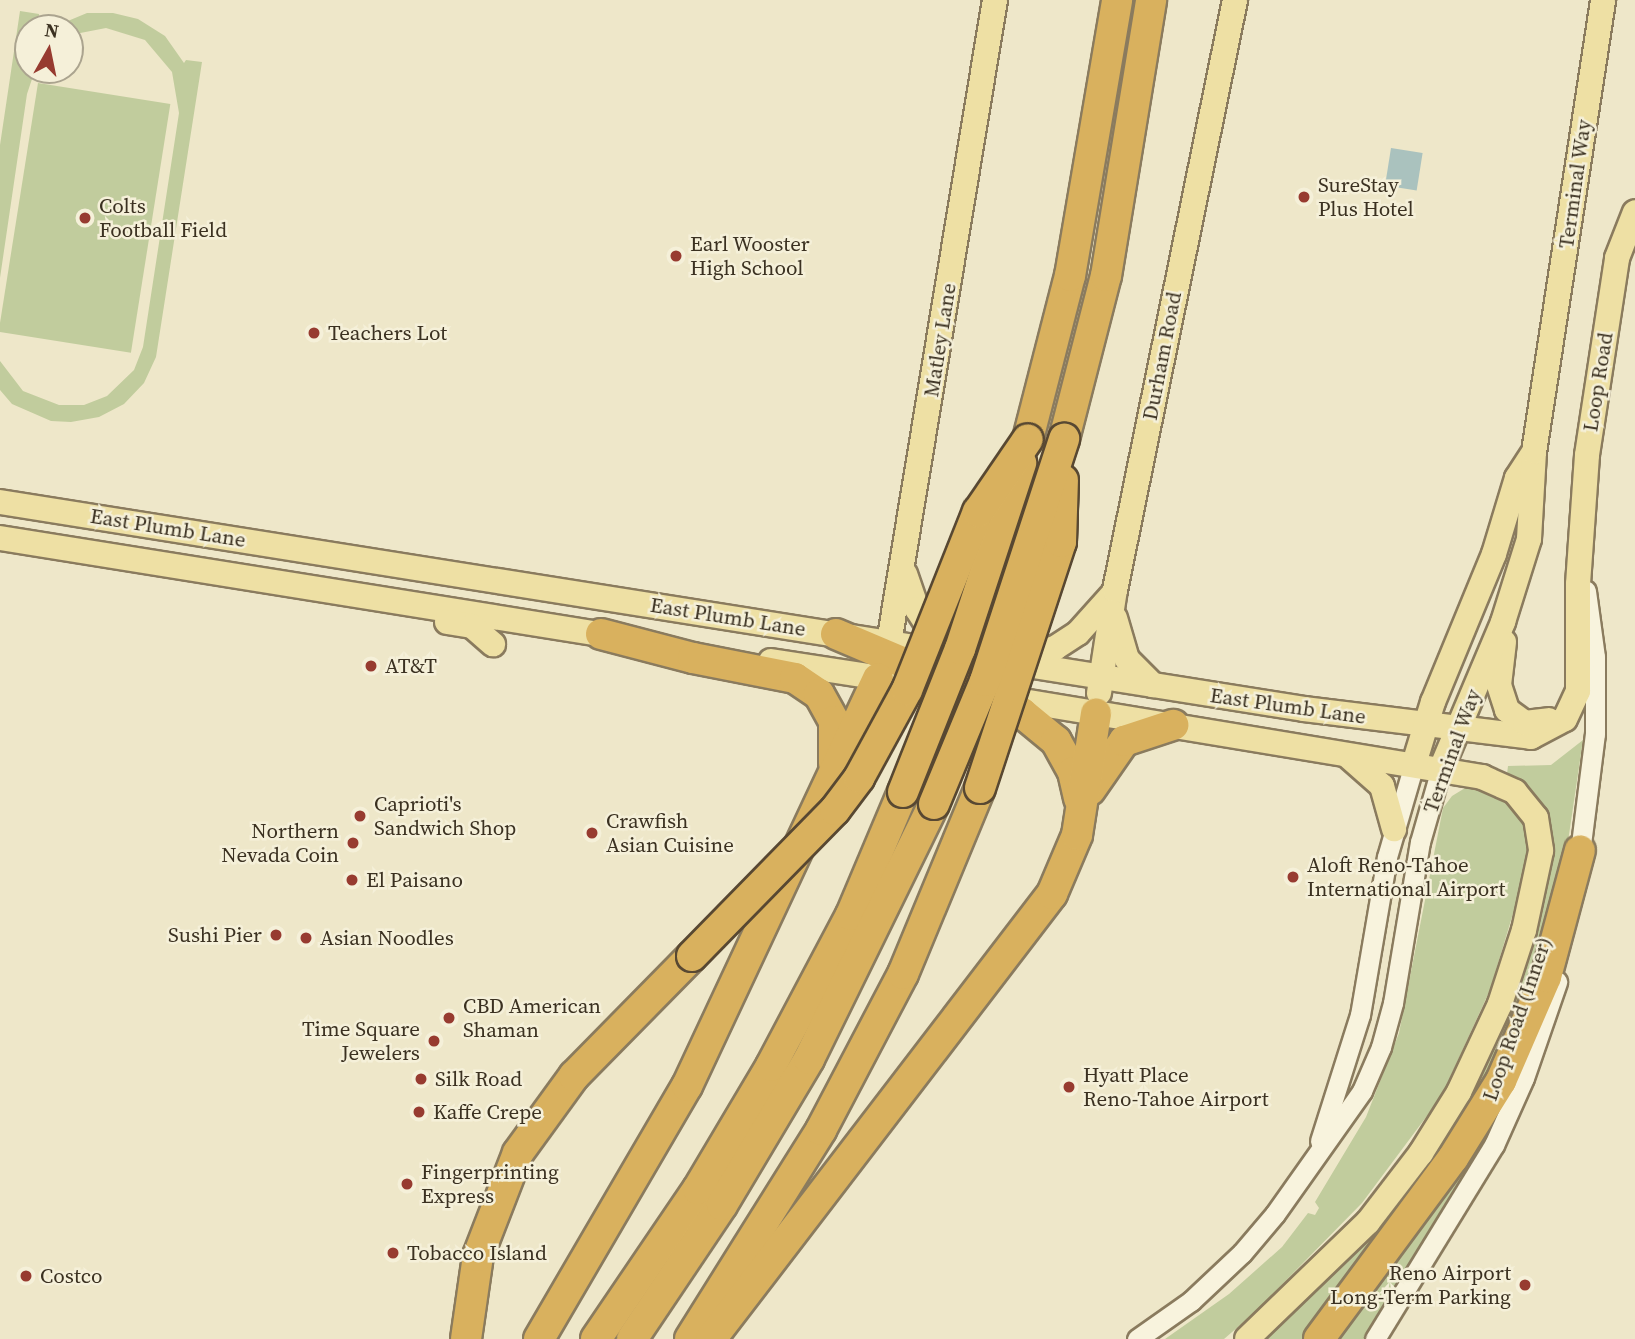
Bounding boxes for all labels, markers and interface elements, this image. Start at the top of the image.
north arrow [14,14,84,84]
text: N [43,16,61,44]
street label: Terminal Way [1553,118,1597,250]
place label: SureStay Plus Hotel [1318,172,1414,222]
marker: SureStay Plus Hotel [1296,189,1312,205]
place label: Colts Football Field [99,193,227,243]
marker: Colts Football Field [77,210,93,226]
place label: Earl Wooster High School [690,231,810,281]
marker: Earl Wooster High School [668,248,684,264]
street label: Matley Lane [919,281,961,399]
street label: Durham Road [1137,290,1187,422]
place label: Teachers Lot [328,320,447,346]
marker: Teachers Lot [306,325,322,341]
street label: Loop Road [1578,331,1618,433]
street label: East Plumb Lane [88,503,248,553]
street label: East Plumb Lane [648,592,808,642]
place label: AT&T [385,653,437,679]
marker: AT&T [363,658,379,674]
street label: East Plumb Lane [1208,683,1368,729]
street label: Terminal Way [1418,685,1486,817]
place label: Caprioti's Sandwich Shop [374,791,516,841]
marker: Caprioti's Sandwich Shop [352,808,368,824]
place label: Crawfish Asian Cuisine [606,808,734,858]
place label: Northern Nevada Coin [221,818,339,868]
marker: Crawfish Asian Cuisine [584,825,600,841]
marker: Northern Nevada Coin [345,835,361,851]
place label: Aloft Reno-Tahoe International Airport [1307,852,1505,902]
place label: El Paisano [366,867,463,893]
marker: Aloft Reno-Tahoe International Airport [1285,869,1301,885]
marker: El Paisano [344,872,360,888]
place label: Sushi Pier [168,922,262,948]
place label: Asian Noodles [320,925,454,951]
marker: Sushi Pier [268,927,284,943]
marker: Asian Noodles [298,930,314,946]
street label: Loop Road (Inner) [1477,934,1557,1104]
place label: CBD American Shaman [463,993,601,1043]
marker: CBD American Shaman [441,1010,457,1026]
place label: Time Square Jewelers [302,1016,420,1066]
marker: Time Square Jewelers [426,1033,442,1049]
place label: Hyatt Place Reno-Tahoe Airport [1083,1062,1269,1112]
place label: Silk Road [435,1066,522,1092]
marker: Silk Road [413,1071,429,1087]
marker: Hyatt Place Reno-Tahoe Airport [1061,1079,1077,1095]
place label: Kaffe Crepe [433,1099,542,1125]
marker: Kaffe Crepe [411,1104,427,1120]
place label: Fingerprinting Express [421,1159,559,1209]
marker: Fingerprinting Express [399,1176,415,1192]
place label: Tobacco Island [407,1240,547,1266]
marker: Tobacco Island [385,1245,401,1261]
place label: Reno Airport Long-Term Parking [1330,1260,1511,1310]
place label: Costco [40,1263,102,1289]
marker: Costco [18,1268,34,1284]
marker: Reno Airport Long-Term Parking [1517,1277,1533,1293]

